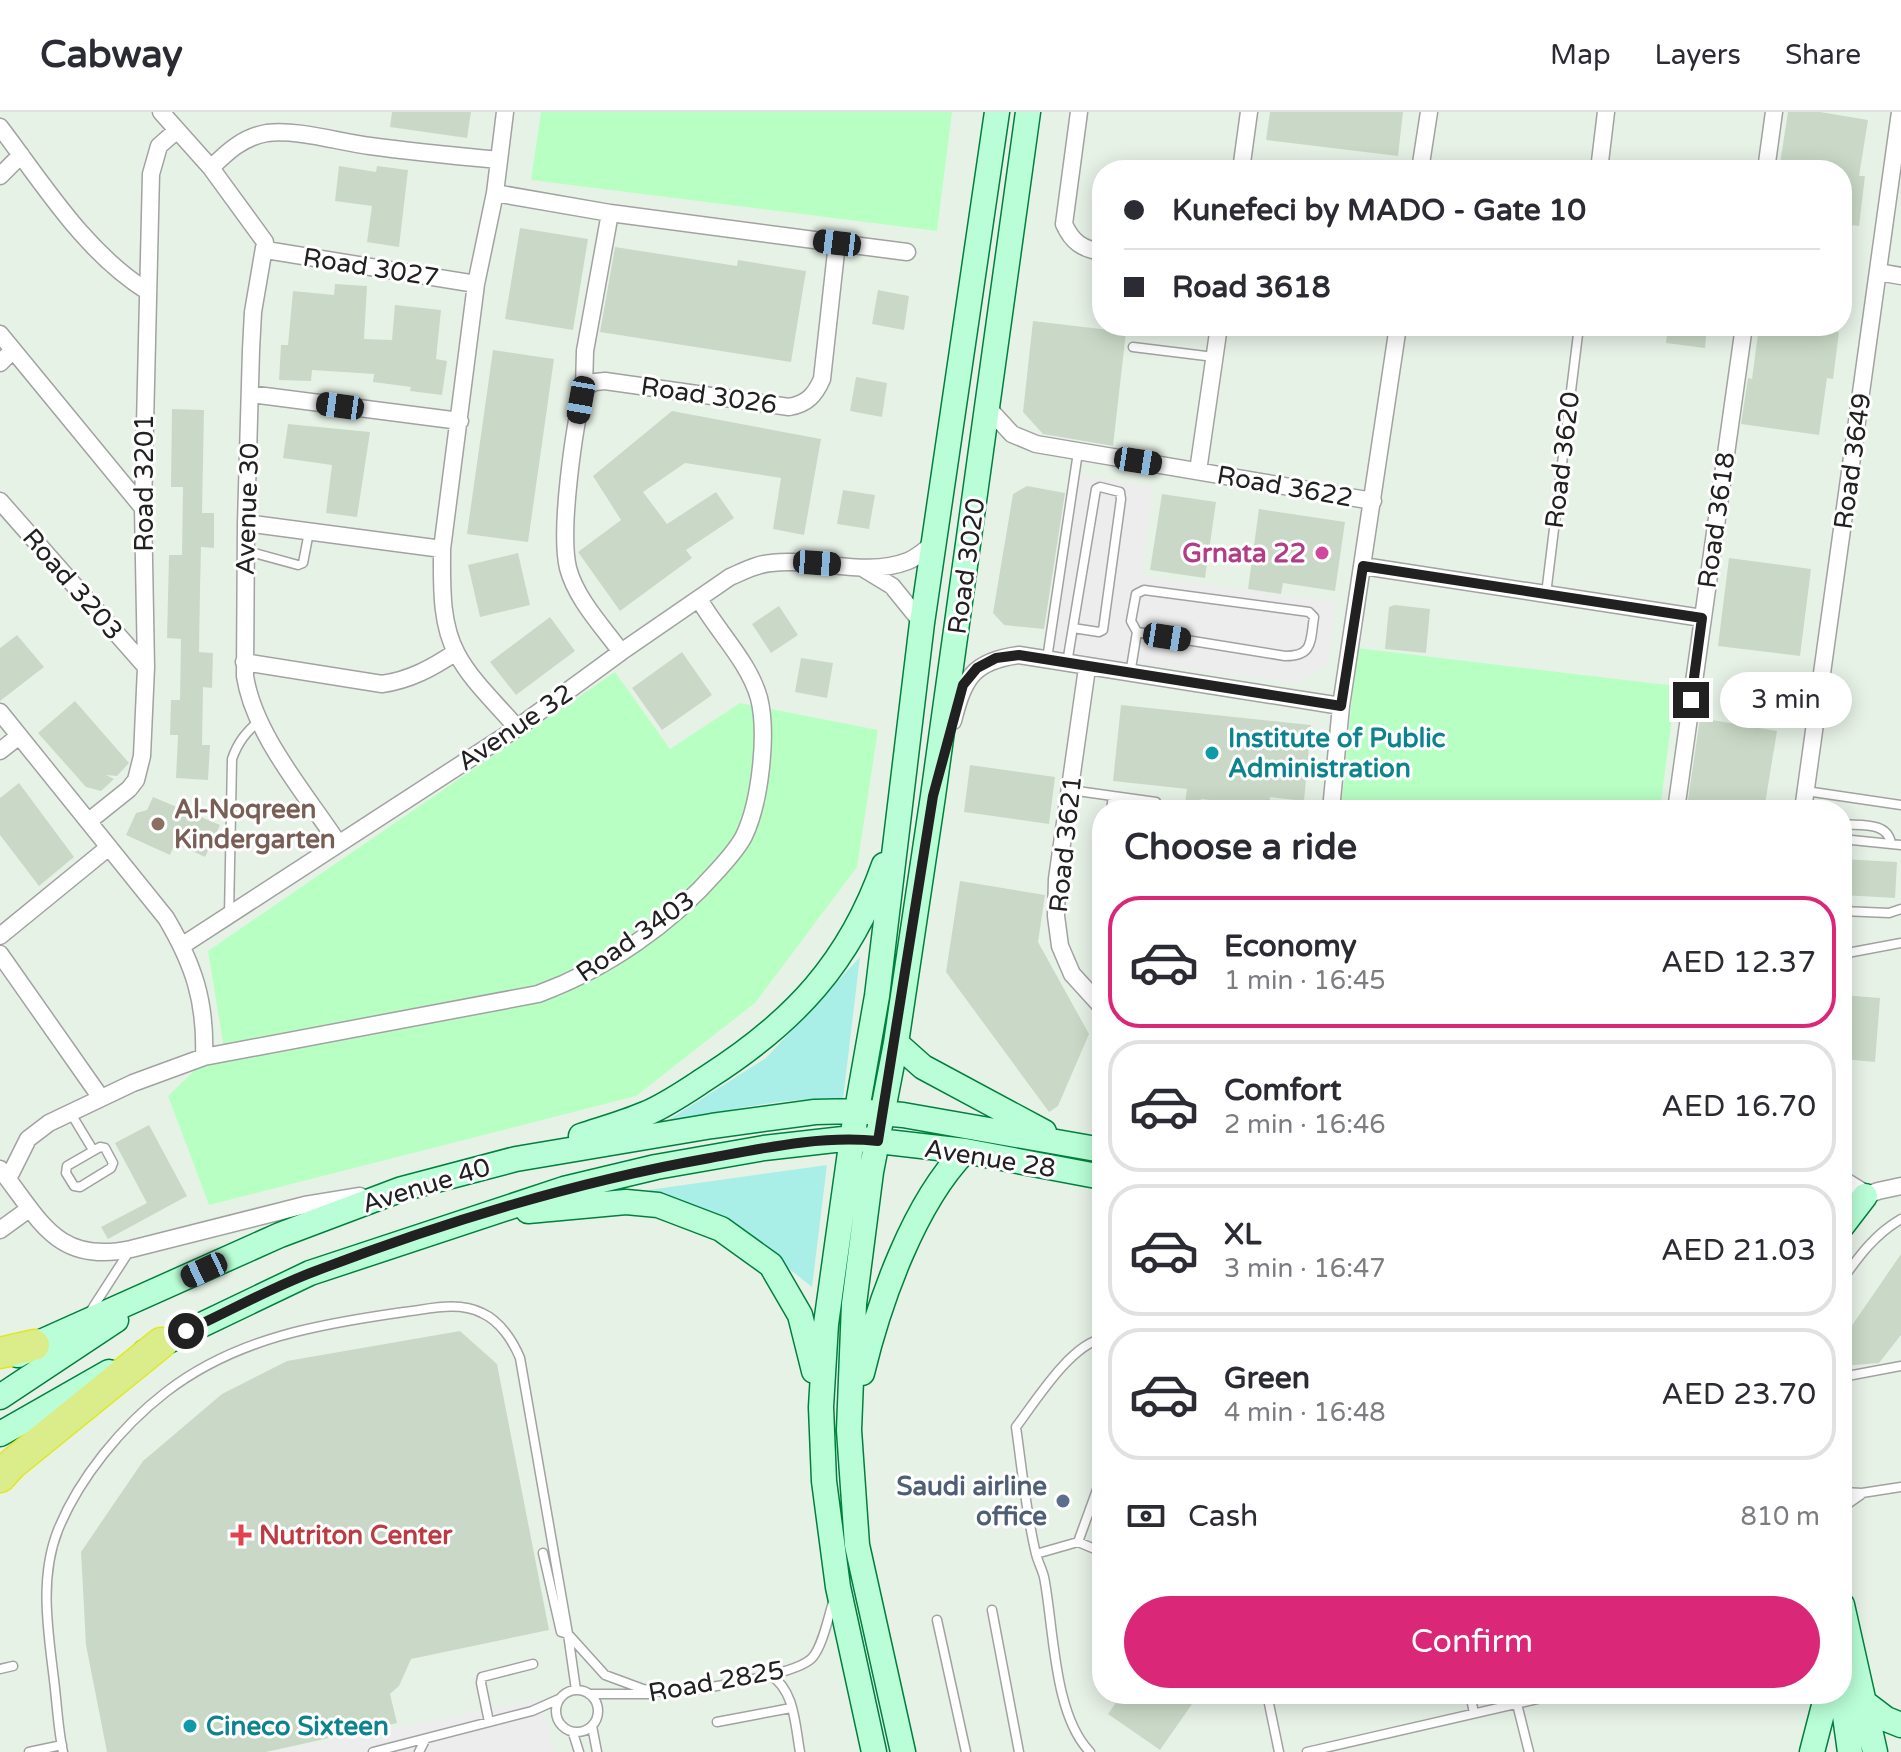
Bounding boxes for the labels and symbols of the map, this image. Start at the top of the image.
car [812,228,862,258]
street label: Road 3027 [301,241,441,294]
street label: Road 3026 [639,371,779,420]
car [565,374,597,426]
street label: Road 3620 [1539,390,1586,530]
car [315,391,365,421]
street label: Road 3649 [1828,391,1877,531]
street label: Road 3201 [129,414,160,552]
street label: Avenue 30 [230,442,265,576]
car [1112,445,1164,477]
street label: Road 3618 [1692,450,1741,590]
street label: Road 3622 [1215,459,1355,514]
street label: Road 3020 [942,496,991,636]
street label: Road 3203 [16,522,129,646]
place label: Grnata 22 [1182,538,1306,569]
marker: Grnata 22 [1313,544,1331,562]
car [792,549,842,577]
car [1141,621,1193,653]
callout: 3 min [1719,672,1851,728]
street label: Avenue 32 [452,678,579,777]
route end [1673,682,1709,718]
place label: Institute of Public Administration [1228,723,1446,784]
marker: Institute of Public Administration [1203,744,1221,762]
street label: Road 3621 [1043,774,1088,914]
place label: Al-Noqreen Kindergarten [174,794,336,855]
marker: Al-Noqreen Kindergarten [149,815,167,833]
street label: Road 3403 [570,884,700,989]
street label: Avenue 28 [922,1133,1058,1184]
street label: Avenue 40 [358,1151,494,1220]
car [177,1249,231,1291]
route start [168,1313,204,1349]
place label: Saudi airline office [896,1471,1047,1532]
marker: Saudi airline office [1054,1492,1072,1510]
place label: Nutriton Center [259,1520,453,1551]
marker: Nutriton Center [230,1524,252,1546]
street label: Road 2825 [646,1654,786,1709]
place label: Cineco Sixteen [206,1711,389,1742]
marker: Cineco Sixteen [181,1717,199,1735]

